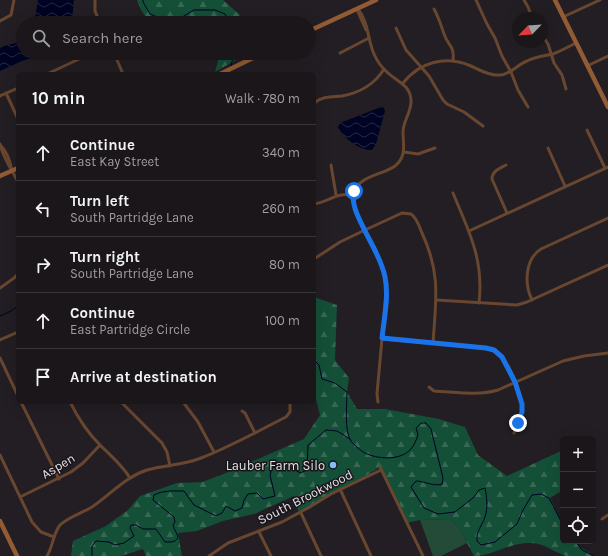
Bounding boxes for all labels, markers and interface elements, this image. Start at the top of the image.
north arrow [512,12,548,48]
search box [16,16,316,60]
icon: search [30,27,52,49]
text: Search here [62,29,143,47]
text: 10 min [32,88,85,108]
text: Walk · 780 m [225,91,300,106]
text: Continue [70,136,135,154]
icon: ahead [32,142,54,164]
text: 340 m [262,145,300,160]
text: East Kay Street [70,154,159,169]
route start [345,182,363,200]
text: Turn left [70,192,129,210]
icon: left [32,198,54,220]
text: 260 m [262,201,300,216]
text: South Partridge Lane [70,210,194,225]
text: Turn right [70,248,140,266]
icon: right [32,254,54,276]
text: 80 m [269,257,300,272]
text: South Partridge Lane [70,266,194,281]
text: Continue [70,304,135,322]
icon: ahead [32,310,54,332]
text: 100 m [265,313,300,328]
text: East Partridge Circle [70,322,190,337]
icon: arrive [32,366,54,388]
text: Arrive at destination [70,368,217,386]
route end [509,414,527,432]
map controls [560,436,596,544]
button: + [560,436,596,472]
street label: Aspen [39,450,77,482]
place label: Lauber Farm Silo [226,458,325,473]
marker: Lauber Farm Silo [328,460,338,470]
street label: South Brookwood [255,467,355,527]
button: − [560,472,596,508]
button: locate [560,508,596,544]

